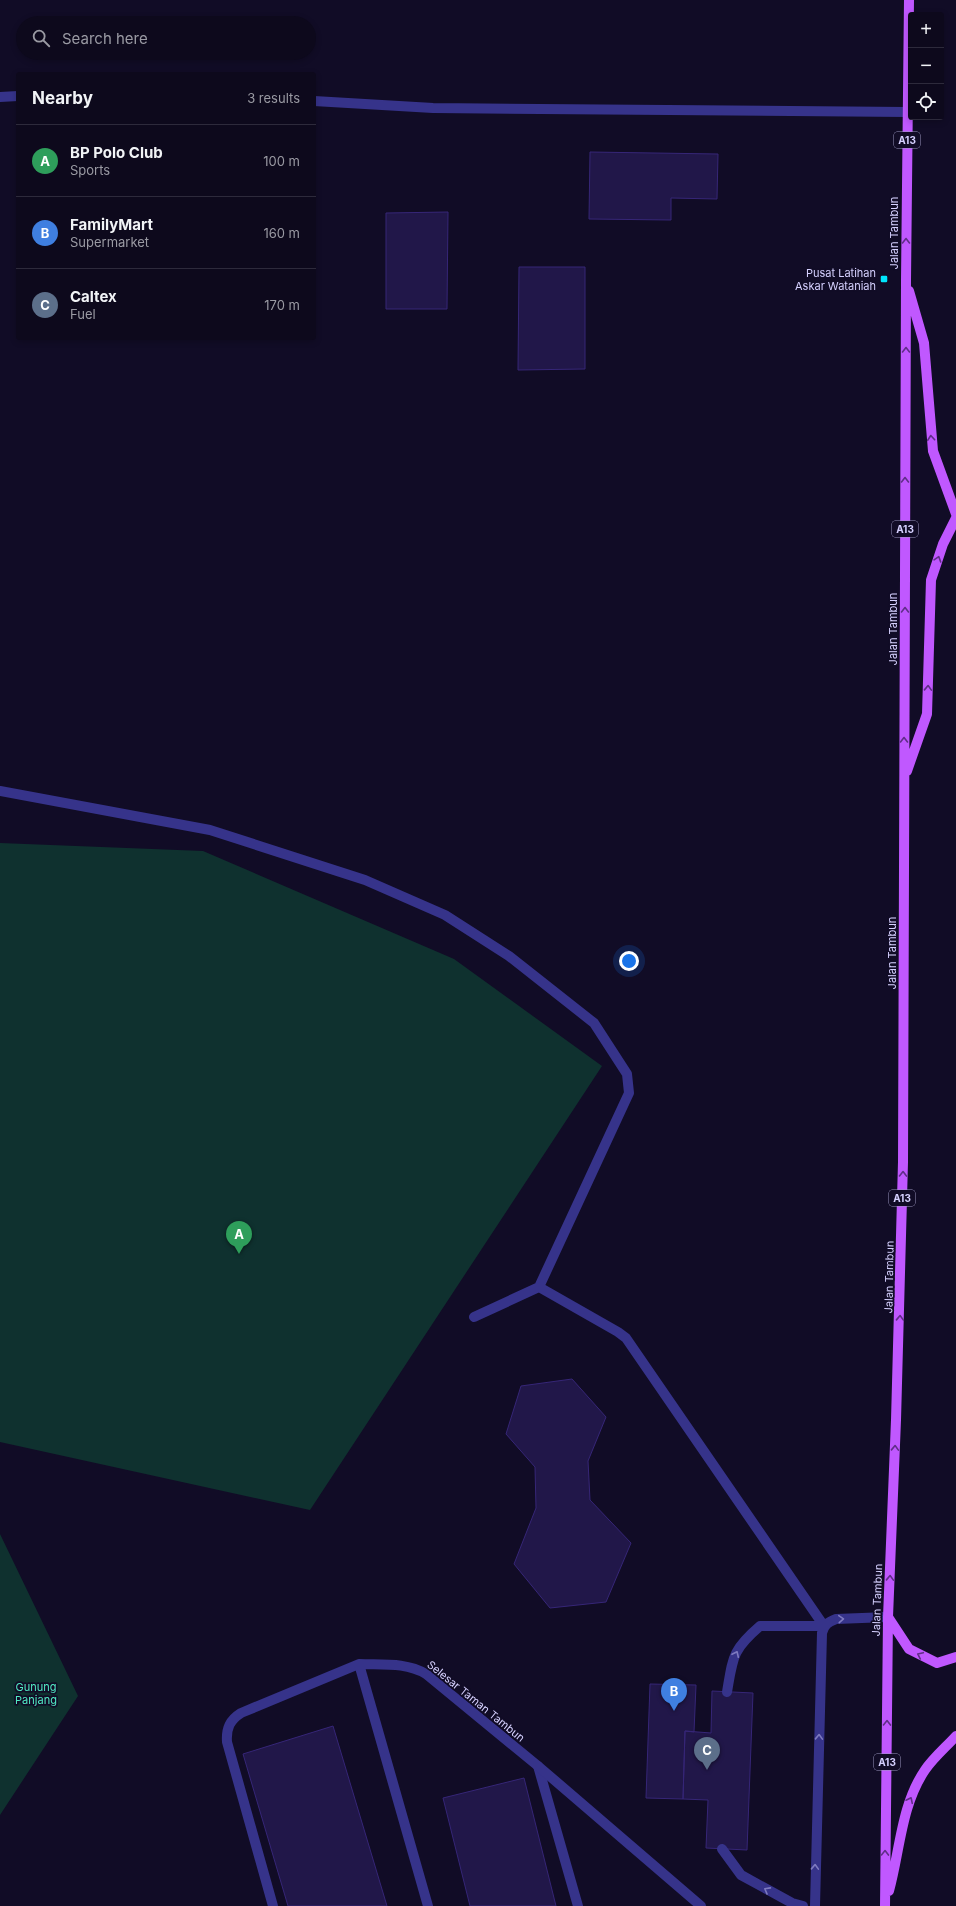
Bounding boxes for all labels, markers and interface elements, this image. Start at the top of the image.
map controls [908,12,944,120]
button: + [908,12,944,48]
search box [16,16,316,60]
icon: search [30,27,52,49]
text: Search here [62,29,148,48]
button: − [908,48,944,84]
button: locate [908,84,944,120]
text: Nearby [32,88,93,108]
text: 3 results [247,90,300,106]
road number: A13 [894,132,920,148]
text: BP Polo Club [70,143,163,162]
text: A [40,153,50,169]
text: 100 m [263,153,300,169]
text: Sports [70,162,110,178]
street label: Jalan Tambun [887,197,901,269]
text: FamilyMart [70,215,153,234]
text: B [41,225,49,241]
text: 160 m [263,225,300,241]
text: Supermarket [70,234,149,250]
one-way arrow [902,238,910,244]
place label: Pusat Latihan Askar Wataniah [795,266,876,293]
marker: Pusat Latihan Askar Wataniah [879,274,889,284]
text: Caltex [70,287,117,306]
text: C [40,297,50,313]
text: 170 m [264,297,300,313]
text: Fuel [70,306,96,322]
one-way arrow [902,347,910,353]
one-way arrow [927,435,936,441]
one-way arrow [901,477,909,483]
road number: A13 [892,521,918,537]
one-way arrow [933,556,942,563]
street label: Jalan Tambun [886,593,900,665]
one-way arrow [901,607,909,613]
one-way arrow [924,685,932,691]
one-way arrow [900,737,908,743]
street label: Jalan Tambun [885,917,899,989]
your location [619,951,639,971]
one-way arrow [899,1171,907,1177]
road number: A13 [889,1190,915,1206]
pin: A [226,1221,252,1254]
street label: Jalan Tambun [881,1241,897,1313]
one-way arrow [895,1315,904,1321]
one-way arrow [891,1445,900,1451]
street label: Jalan Tambun [869,1563,885,1637]
one-way arrow [886,1575,894,1581]
one-way arrow [838,1615,844,1624]
one-way arrow [731,1651,739,1658]
one-way arrow [916,1652,924,1660]
street label: Selesar Taman Tambun [424,1657,528,1745]
pin: B [661,1678,687,1711]
park label: Gunung Panjang [15,1680,57,1707]
one-way arrow [883,1720,891,1726]
one-way arrow [815,1734,823,1740]
pin: C [694,1737,720,1770]
road number: A13 [874,1754,900,1770]
one-way arrow [905,1797,913,1804]
one-way arrow [881,1850,890,1856]
one-way arrow [811,1864,819,1870]
one-way arrow [764,1887,772,1894]

